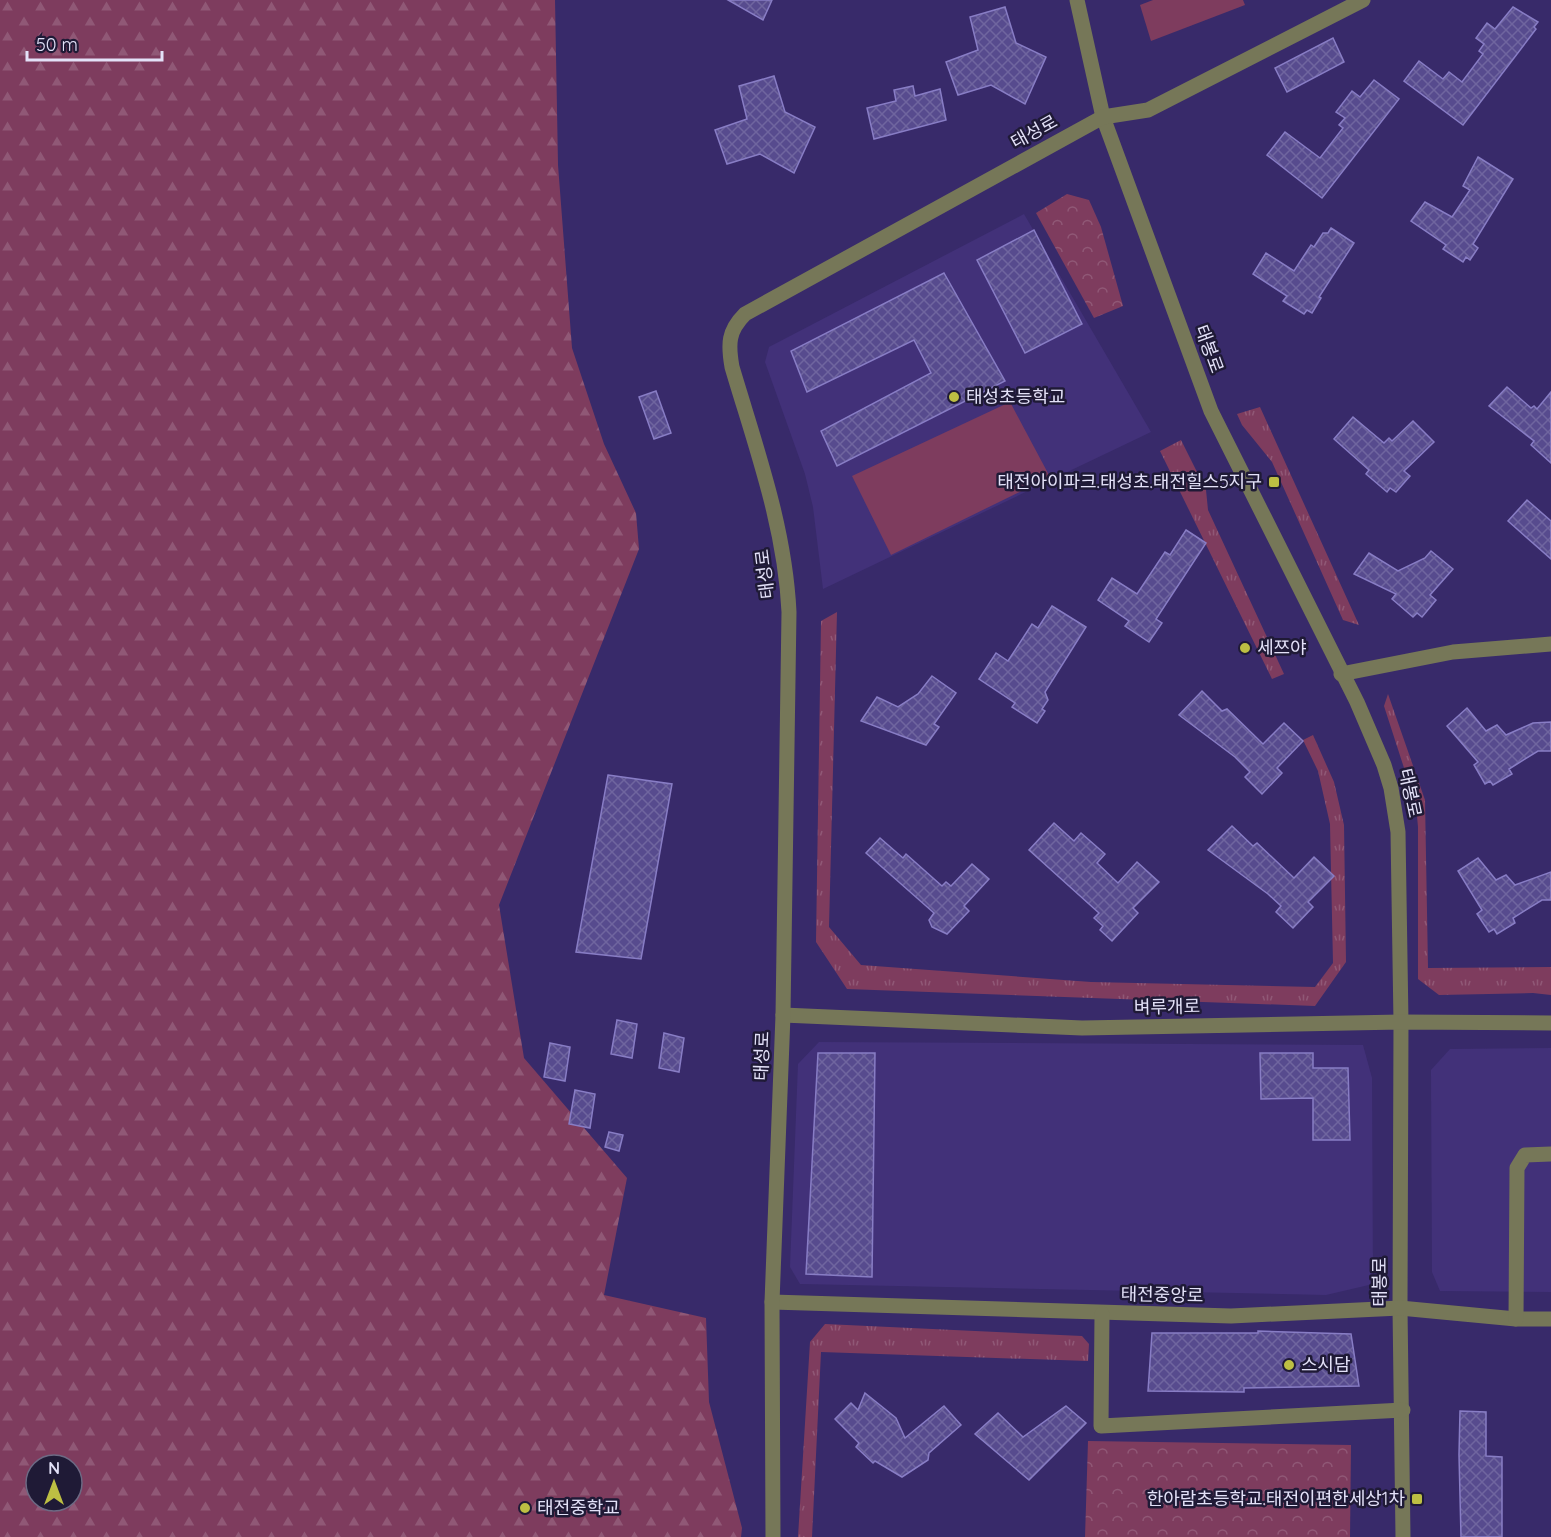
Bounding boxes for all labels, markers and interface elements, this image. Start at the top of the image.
scale bar [27,24,162,62]
text: 50 m [36,33,78,56]
street label: 태성로 [1006,109,1061,154]
street label: 태봉로 [1190,322,1229,376]
place label: 태성초등학교 [966,385,1065,408]
marker: 태성초등학교 [947,390,961,404]
place label: 태전아이파크.태성초.태전힐스5지구 [997,470,1262,493]
marker: 태전아이파크.태성초.태전힐스5지구 [1267,475,1281,489]
street label: 태성로 [750,548,779,600]
place label: 세쯔야 [1257,636,1307,659]
marker: 세쯔야 [1238,641,1252,655]
street label: 태봉로 [1394,766,1427,820]
street label: 벼루개로 [1134,994,1200,1019]
street label: 태성로 [749,1031,774,1081]
street label: 태봉로 [1368,1257,1391,1307]
street label: 태전중앙로 [1120,1282,1204,1307]
place label: 스시담 [1301,1353,1351,1376]
marker: 스시담 [1282,1358,1296,1372]
north arrow [24,1453,84,1513]
text: N [48,1458,60,1478]
place label: 한아람초등학교.태전이편한세상1차 [1147,1487,1405,1510]
marker: 한아람초등학교.태전이편한세상1차 [1410,1492,1424,1506]
place label: 태전중학교 [537,1496,620,1519]
marker: 태전중학교 [518,1501,532,1515]

